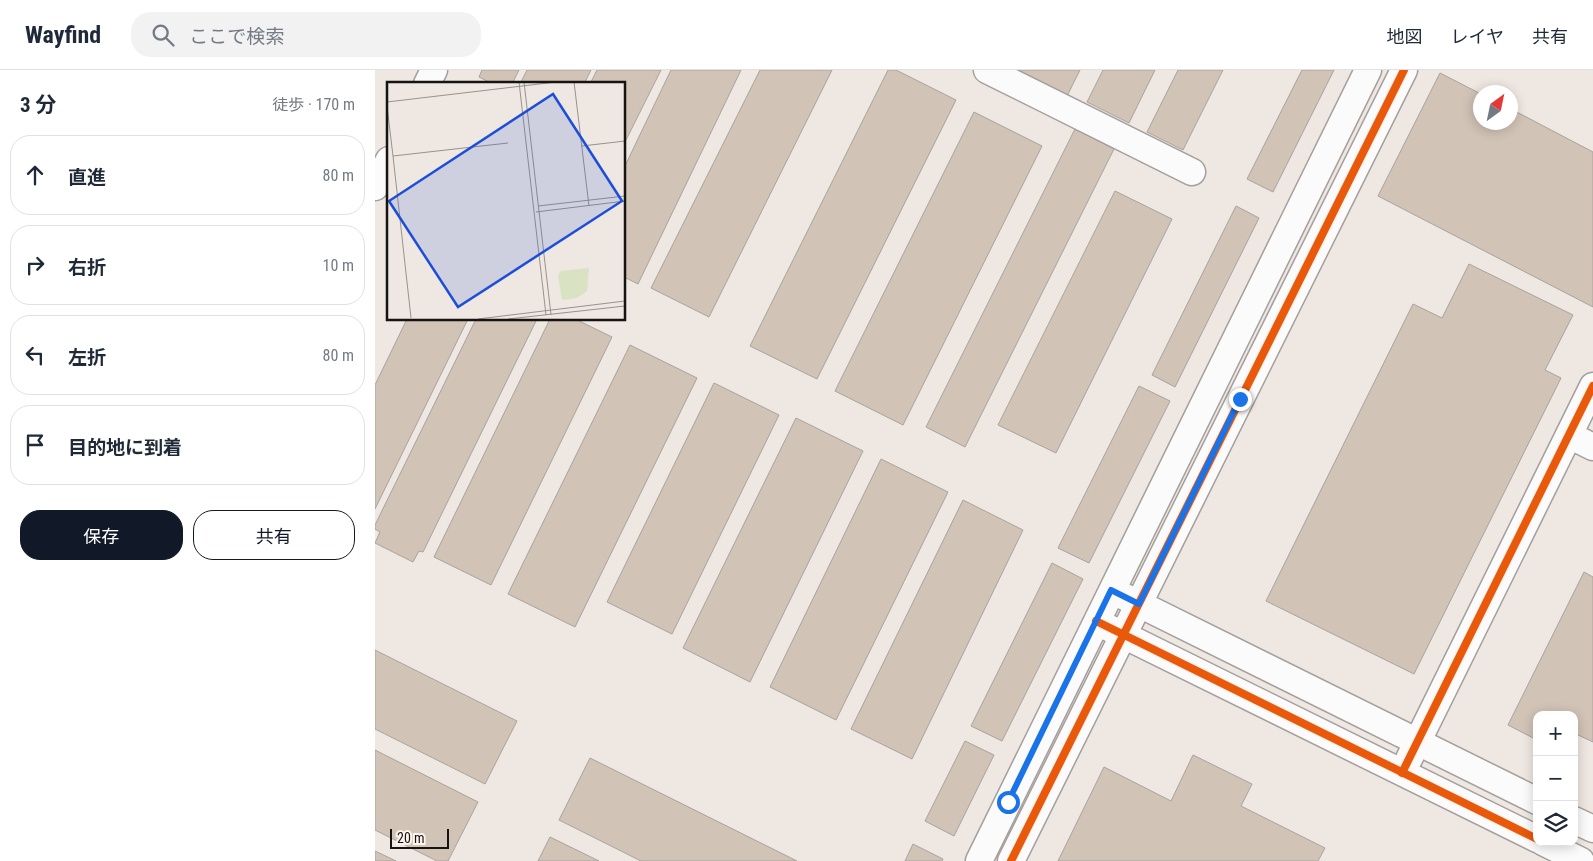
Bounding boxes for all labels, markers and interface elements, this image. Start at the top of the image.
search box [131,12,481,57]
text: Wayfind [25,21,101,49]
icon: search [149,21,177,49]
text: ここで検索 [189,25,284,48]
text: 地図 [1387,26,1423,47]
text: レイヤ [1451,26,1504,47]
text: 共有 [1532,26,1568,47]
inset map [387,82,625,320]
north arrow [1473,85,1518,130]
text: 3 分 [20,93,56,117]
text: 徒歩 · 170 m [272,95,355,114]
icon: ahead [21,161,49,189]
text: 直進 [68,166,106,189]
text: 80 m [322,166,354,185]
icon: right [21,251,49,279]
text: 右折 [68,256,106,279]
text: 10 m [322,256,354,275]
icon: left [21,341,49,369]
text: 左折 [68,346,106,369]
text: 80 m [322,346,354,365]
route end [1229,388,1252,411]
icon: arrive [21,431,49,459]
text: 目的地に到着 [68,436,182,459]
button: 保存 [20,510,183,560]
button: 共有 [193,510,355,560]
map controls [1533,711,1578,846]
button: + [1533,711,1578,756]
button: − [1533,756,1578,801]
route start [997,791,1020,814]
button: layers [1533,801,1578,846]
scale bar [390,826,449,849]
text: 20 m [397,830,425,846]

